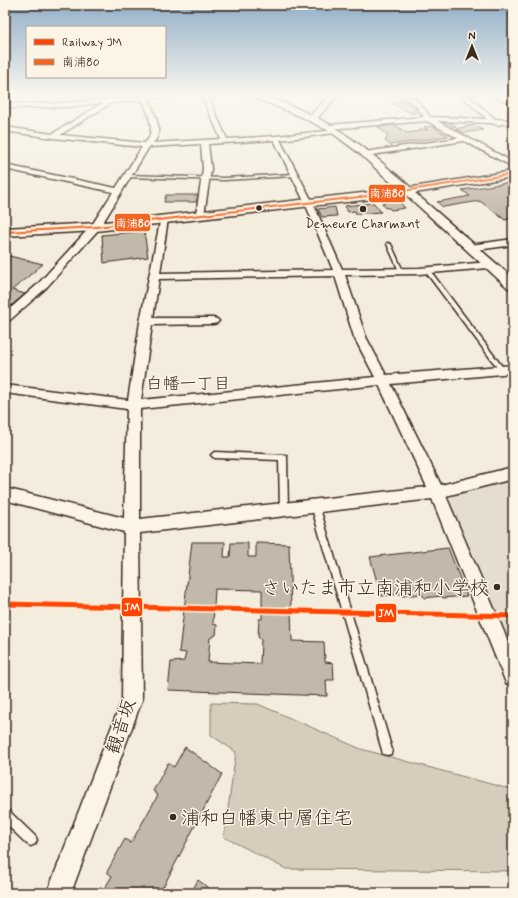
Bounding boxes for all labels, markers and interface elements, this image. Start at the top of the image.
legend [26,26,166,78]
north arrow [452,26,492,66]
text: N [468,30,476,44]
text: Railway JM [62,35,122,51]
text: 南浦80 [62,55,100,71]
line badge: 南浦80 [368,184,406,203]
text: 南浦80 [370,187,404,201]
unlabelled marker [254,203,264,213]
marker: Demeure Charmant [358,204,368,214]
line badge: 南浦80 [114,213,151,232]
place label: Demeure Charmant [305,216,421,233]
text: 南浦80 [116,217,150,231]
district label: 白幡一丁目 [146,373,231,395]
place label: さいたま市立南浦和小学校 [262,576,489,601]
marker: さいたま市立南浦和小学校 [492,582,502,592]
line badge: JM [121,597,143,617]
text: JM [124,601,140,615]
line badge: JM [375,603,397,623]
text: JM [378,607,394,621]
street label: 観音坂 [101,695,142,757]
place label: 浦和白幡東中層住宅 [181,806,352,831]
marker: 浦和白幡東中層住宅 [168,812,178,822]

